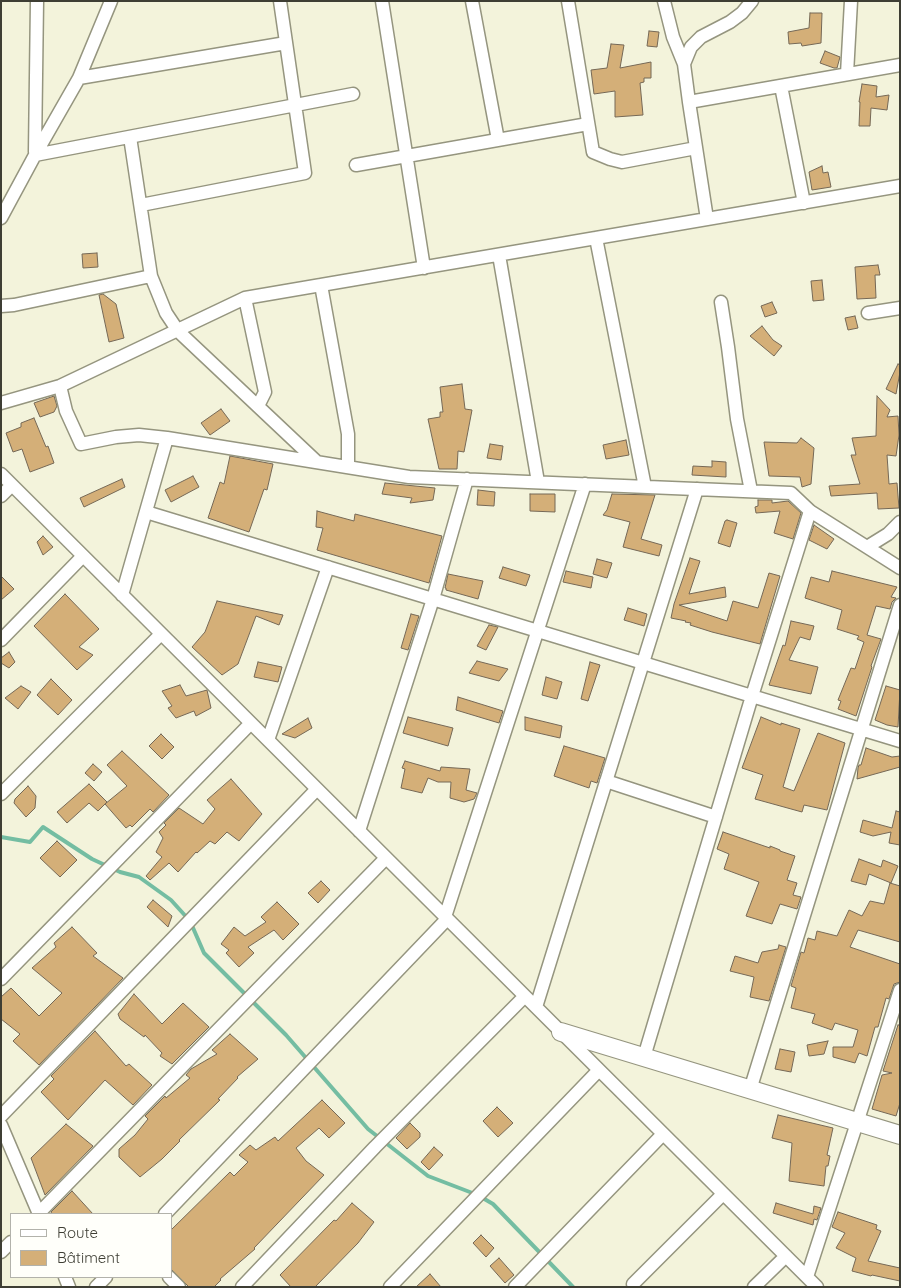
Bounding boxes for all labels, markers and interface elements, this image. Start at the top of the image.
legend [10,1213,172,1278]
text: Route [57,1223,98,1242]
text: Bâtiment [57,1248,120,1267]

